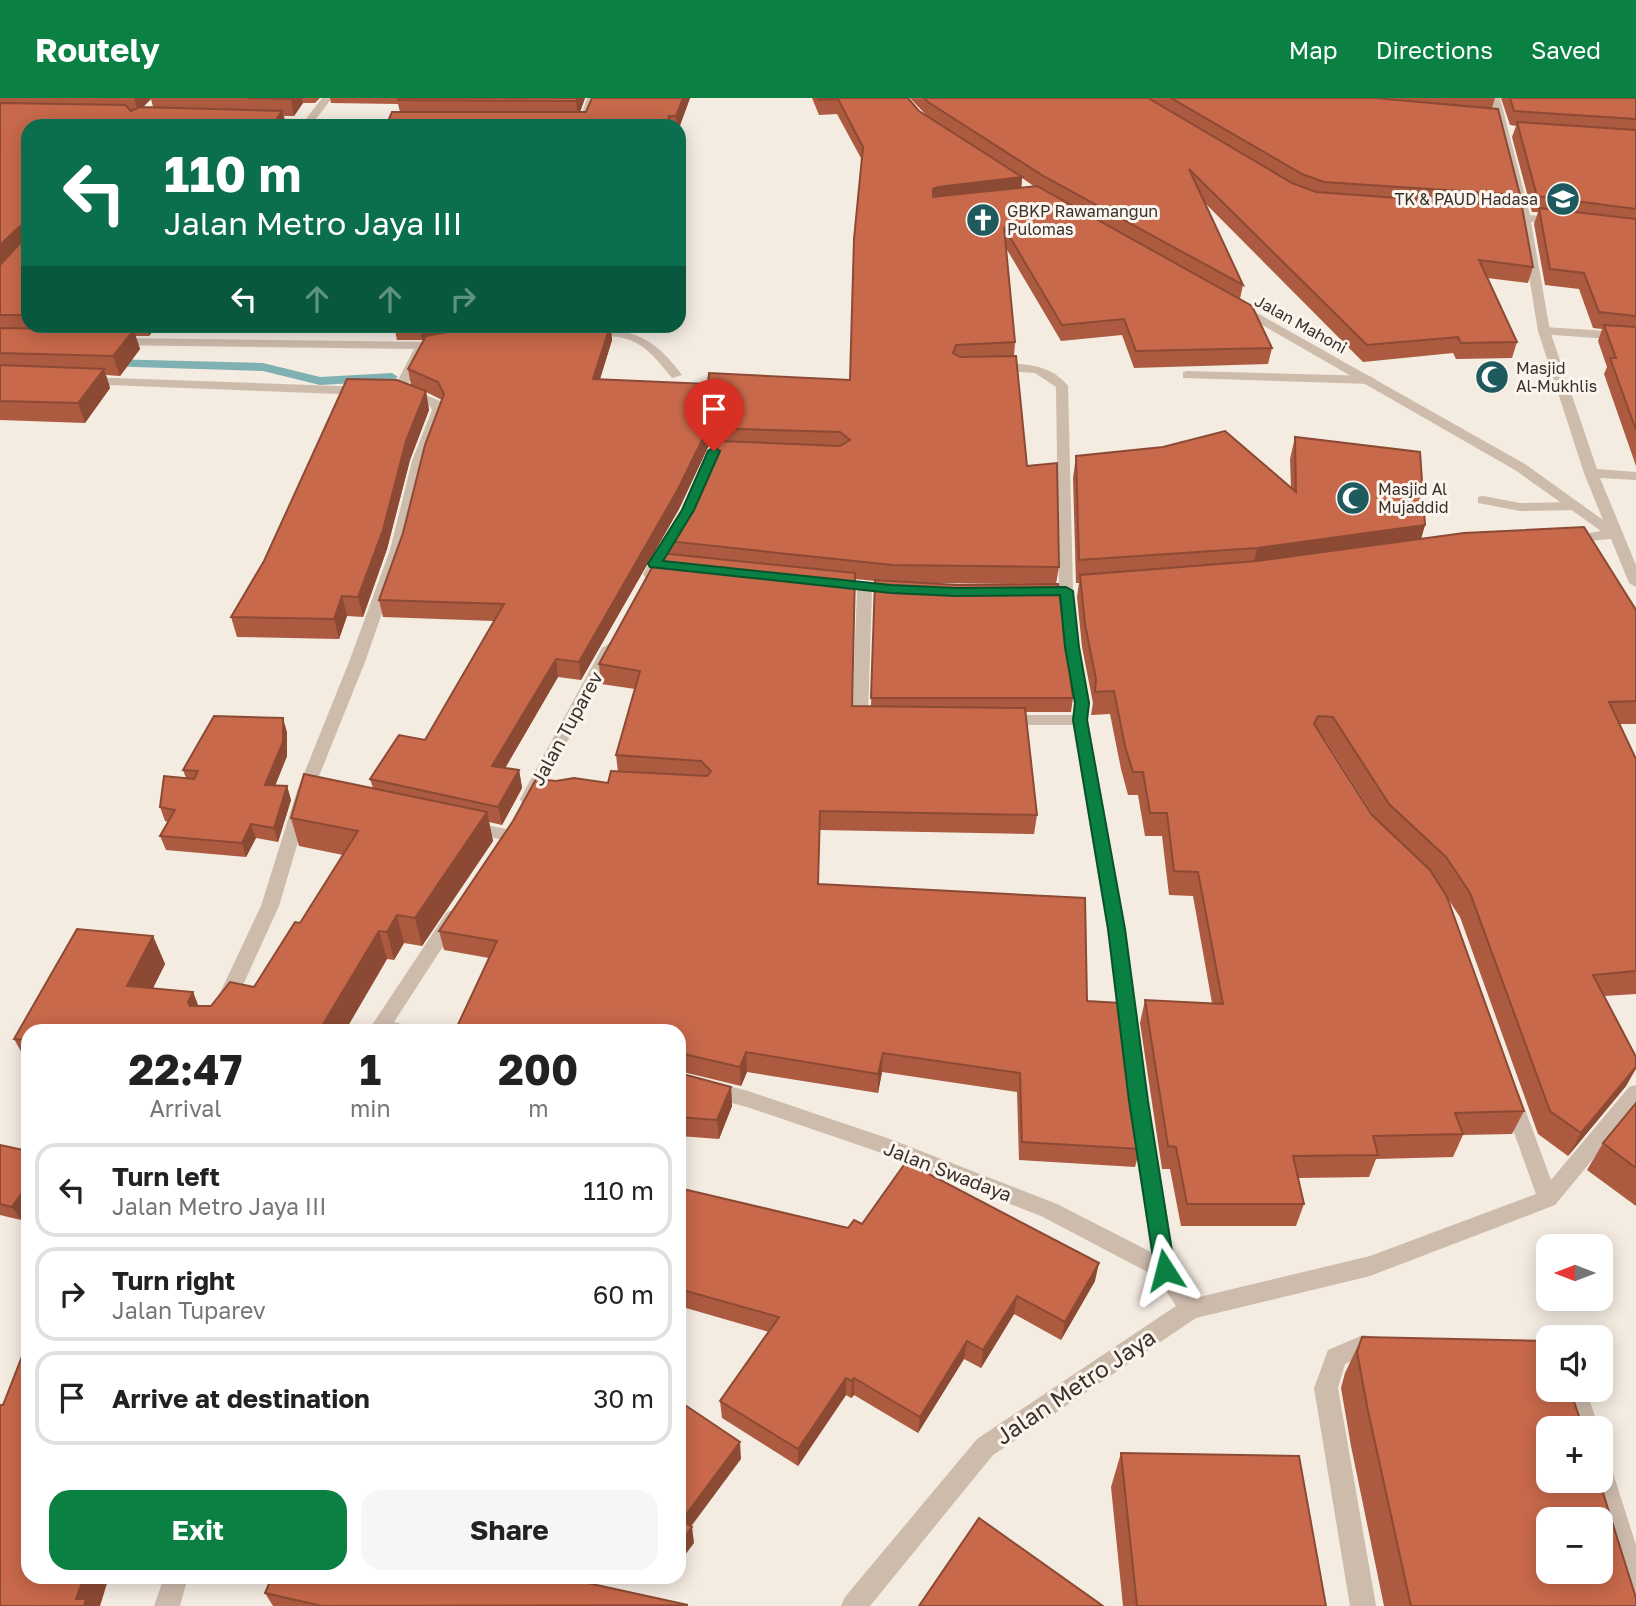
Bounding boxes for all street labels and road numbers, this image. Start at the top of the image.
street label: Jalan Mahoni [1251,290,1351,358]
street label: Jalan Tuparev [525,667,607,789]
street label: Jalan Swadaya [881,1136,1015,1206]
street label: Jalan Metro Jaya [990,1322,1160,1450]

